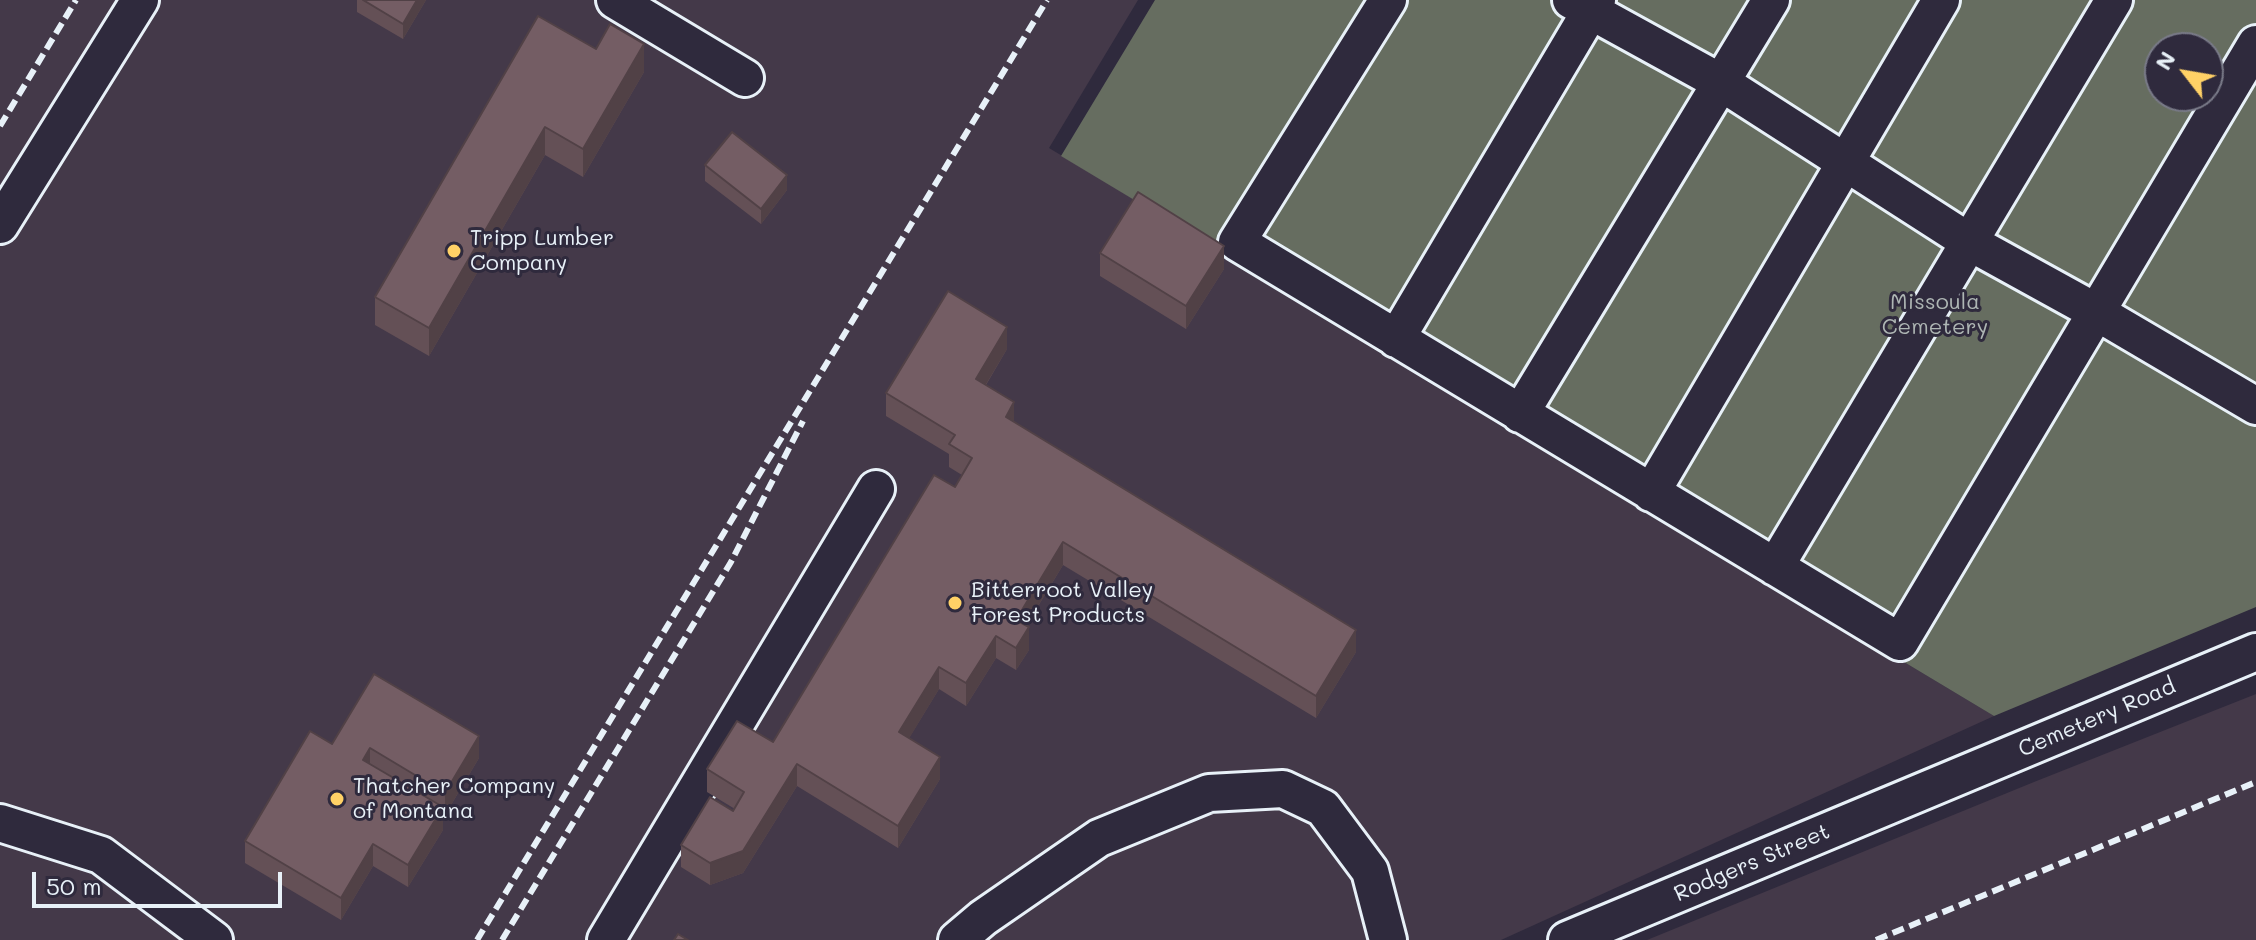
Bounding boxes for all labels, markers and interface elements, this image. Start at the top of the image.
north arrow [2144,32,2224,112]
text: N [2148,46,2181,75]
place label: Tripp Lumber Company [470,225,614,276]
marker: Tripp Lumber Company [445,242,463,260]
park label: Missoula Cemetery [1882,289,1988,340]
place label: Bitterroot Valley Forest Products [971,577,1153,628]
marker: Bitterroot Valley Forest Products [946,594,964,612]
street label: Cemetery Road [2014,673,2180,763]
place label: Thatcher Company of Montana [353,773,555,824]
marker: Thatcher Company of Montana [328,790,346,808]
street label: Rodgers Street [1670,818,1834,908]
scale bar [36,856,286,906]
text: 50 m [46,870,102,901]

